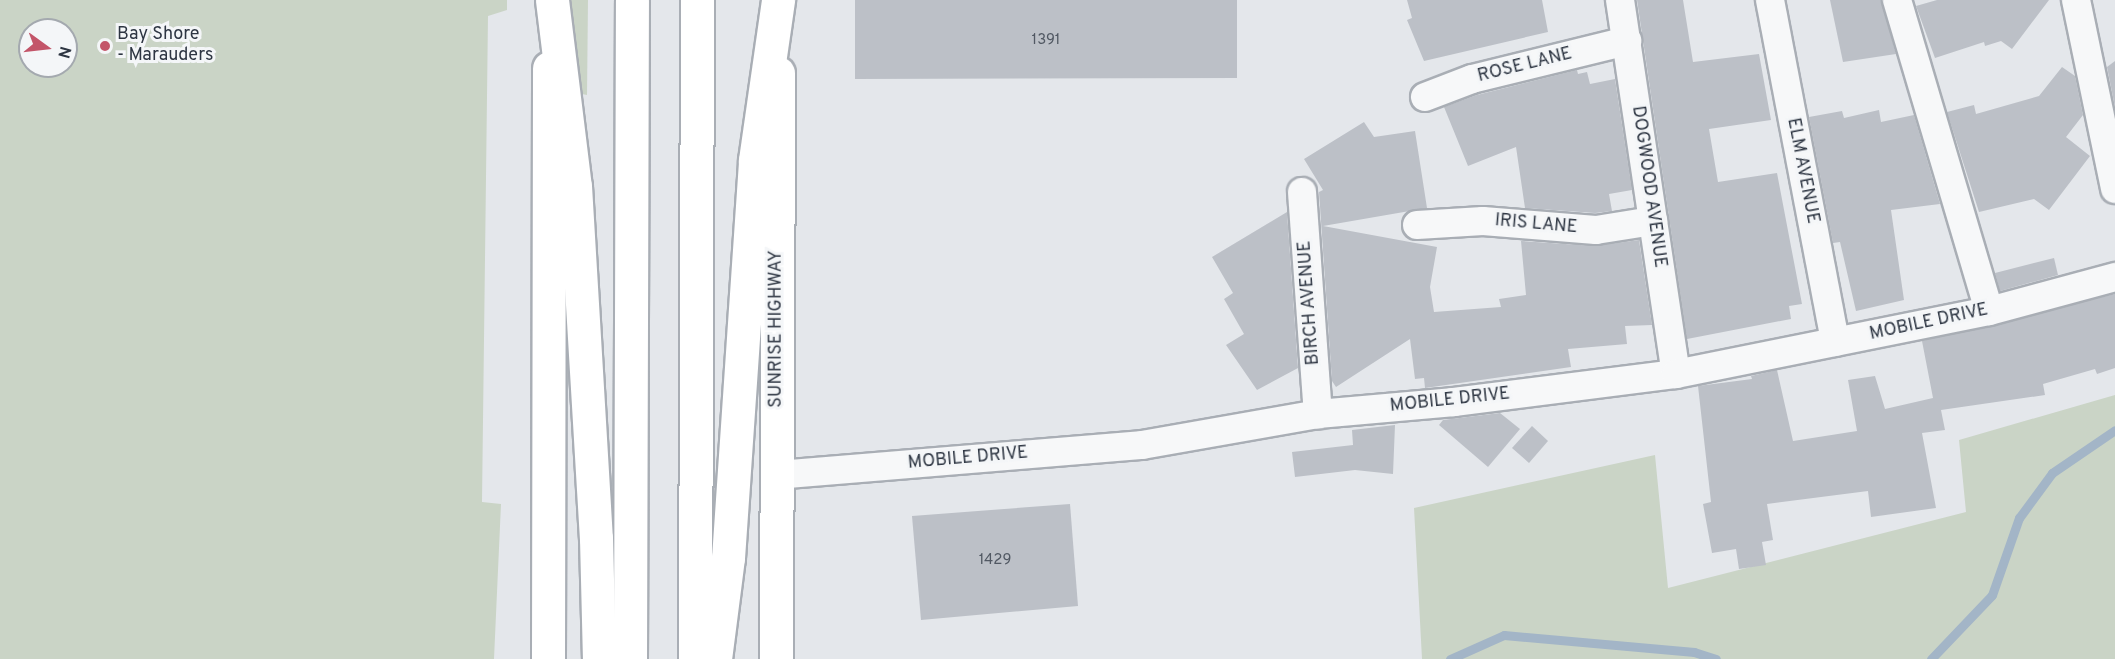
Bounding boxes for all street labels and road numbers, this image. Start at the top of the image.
street label: ROSE LANE [1476,44,1574,88]
street label: DOGWOOD AVENUE [1626,104,1670,270]
street label: ELM AVENUE [1781,116,1823,226]
street label: IRIS LANE [1494,211,1578,239]
street label: BIRCH AVENUE [1295,240,1325,366]
street label: SUNRISE HIGHWAY [766,250,788,408]
street label: MOBILE DRIVE [1868,300,1990,346]
street label: MOBILE DRIVE [1389,384,1511,418]
street label: MOBILE DRIVE [907,443,1029,475]

